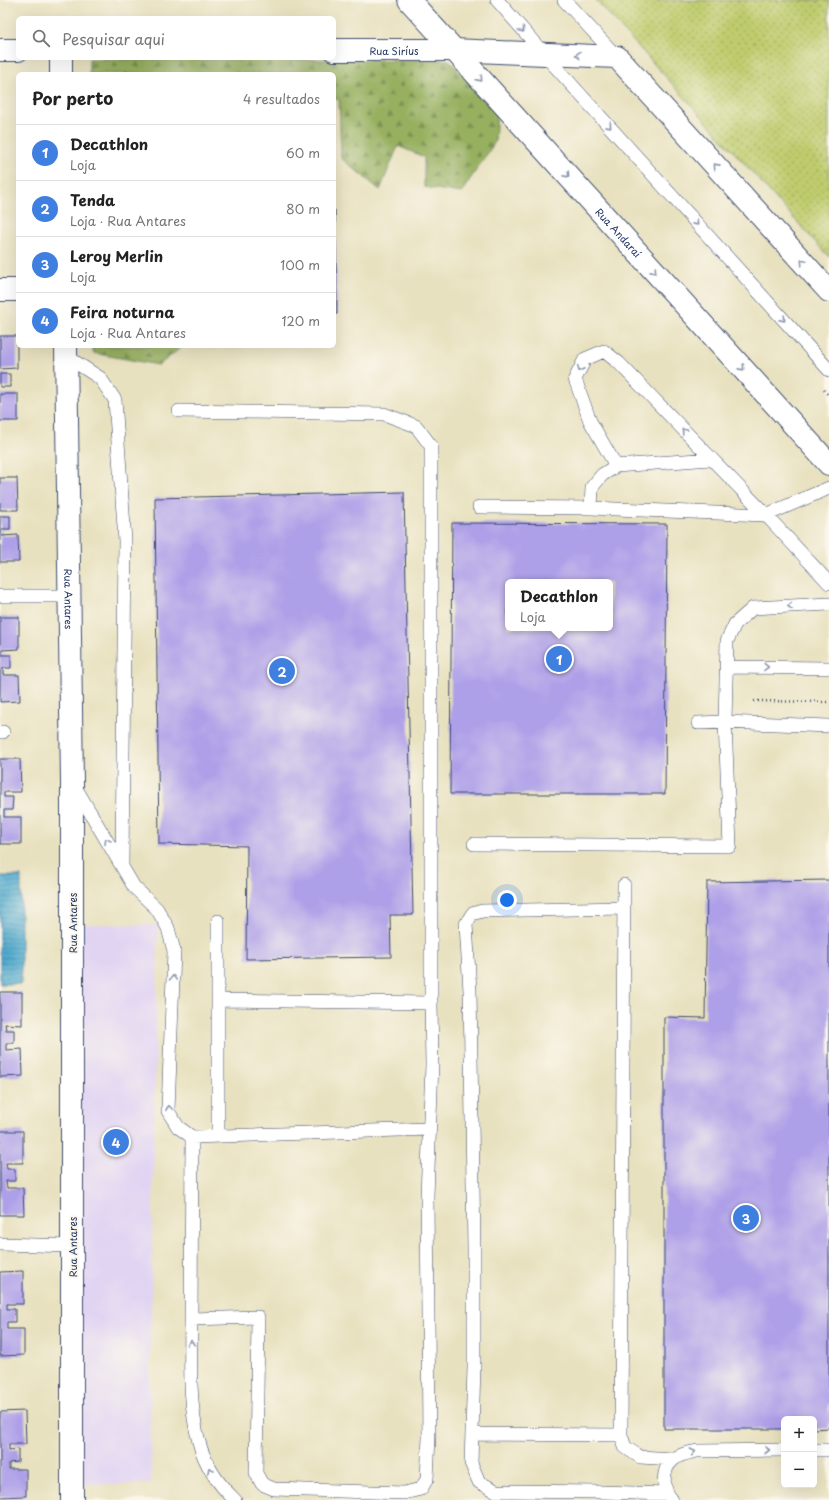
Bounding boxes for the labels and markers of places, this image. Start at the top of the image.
pin: 1 [546,644,572,674]
pin: 2 [269,656,295,686]
pin: 4 [103,1127,129,1157]
pin: 3 [733,1203,759,1233]

